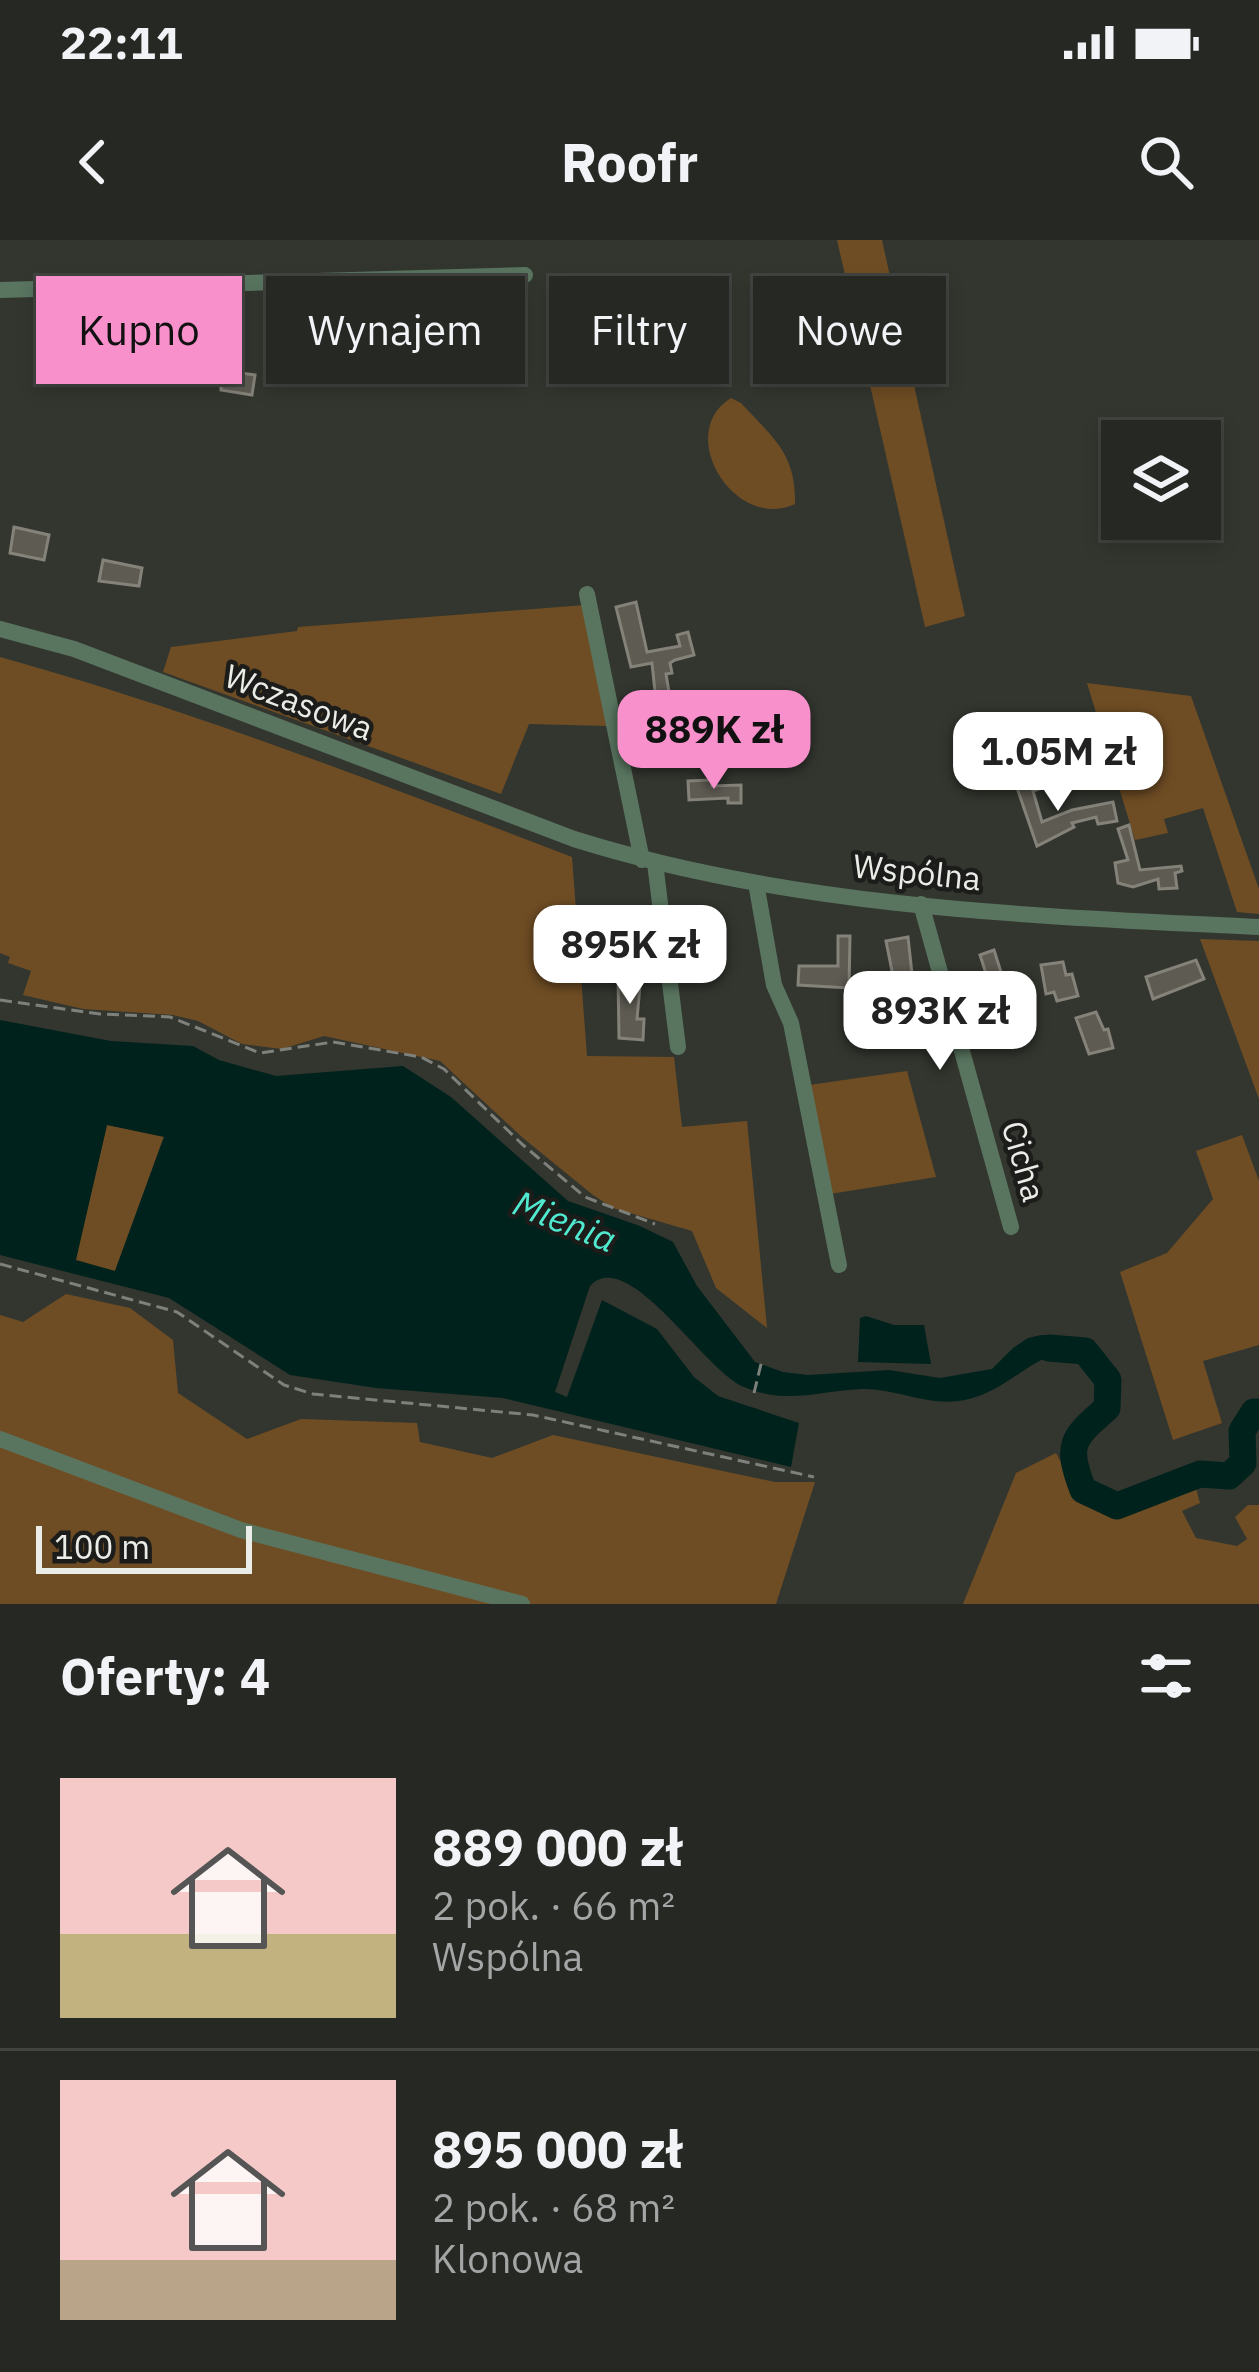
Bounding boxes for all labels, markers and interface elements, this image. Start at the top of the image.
text: 22:11 [60,13,183,71]
text: Roofr [561,127,698,197]
icon: back [60,129,126,195]
icon: search [1133,129,1199,195]
chip: Kupno [36,276,242,384]
chip: Wynajem [266,276,525,384]
chip: Filtry [549,276,729,384]
chip: Nowe [753,276,946,384]
map controls [1101,420,1221,540]
button: layers [1101,420,1221,540]
street label: Wczasowa [219,654,379,749]
pin: 889K zł [603,690,825,792]
text: 889K zł [645,703,784,754]
pin: 1.05M zł [934,712,1182,814]
text: 1.05M zł [980,725,1136,776]
street label: Wspólna [851,843,983,900]
pin: 895K zł [519,905,741,1007]
text: 895K zł [561,918,700,969]
pin: 893K zł [829,971,1051,1073]
text: 893K zł [871,984,1010,1035]
street label: Cicha [993,1116,1056,1206]
water label: Mienia [507,1179,624,1262]
scale bar [36,1520,252,1573]
text: 100 m [54,1525,150,1568]
text: Oferty: 4 [60,1643,270,1709]
icon: filters [1133,1643,1199,1709]
text: 889 000 zł [432,1814,682,1880]
icon: home [156,1826,300,1970]
text: 2 pok. · 66 m² [432,1880,675,1931]
text: Wspólna [432,1931,583,1982]
text: 895 000 zł [432,2116,682,2182]
icon: home [156,2128,300,2272]
text: 2 pok. · 68 m² [432,2182,675,2233]
text: Klonowa [432,2233,583,2284]

